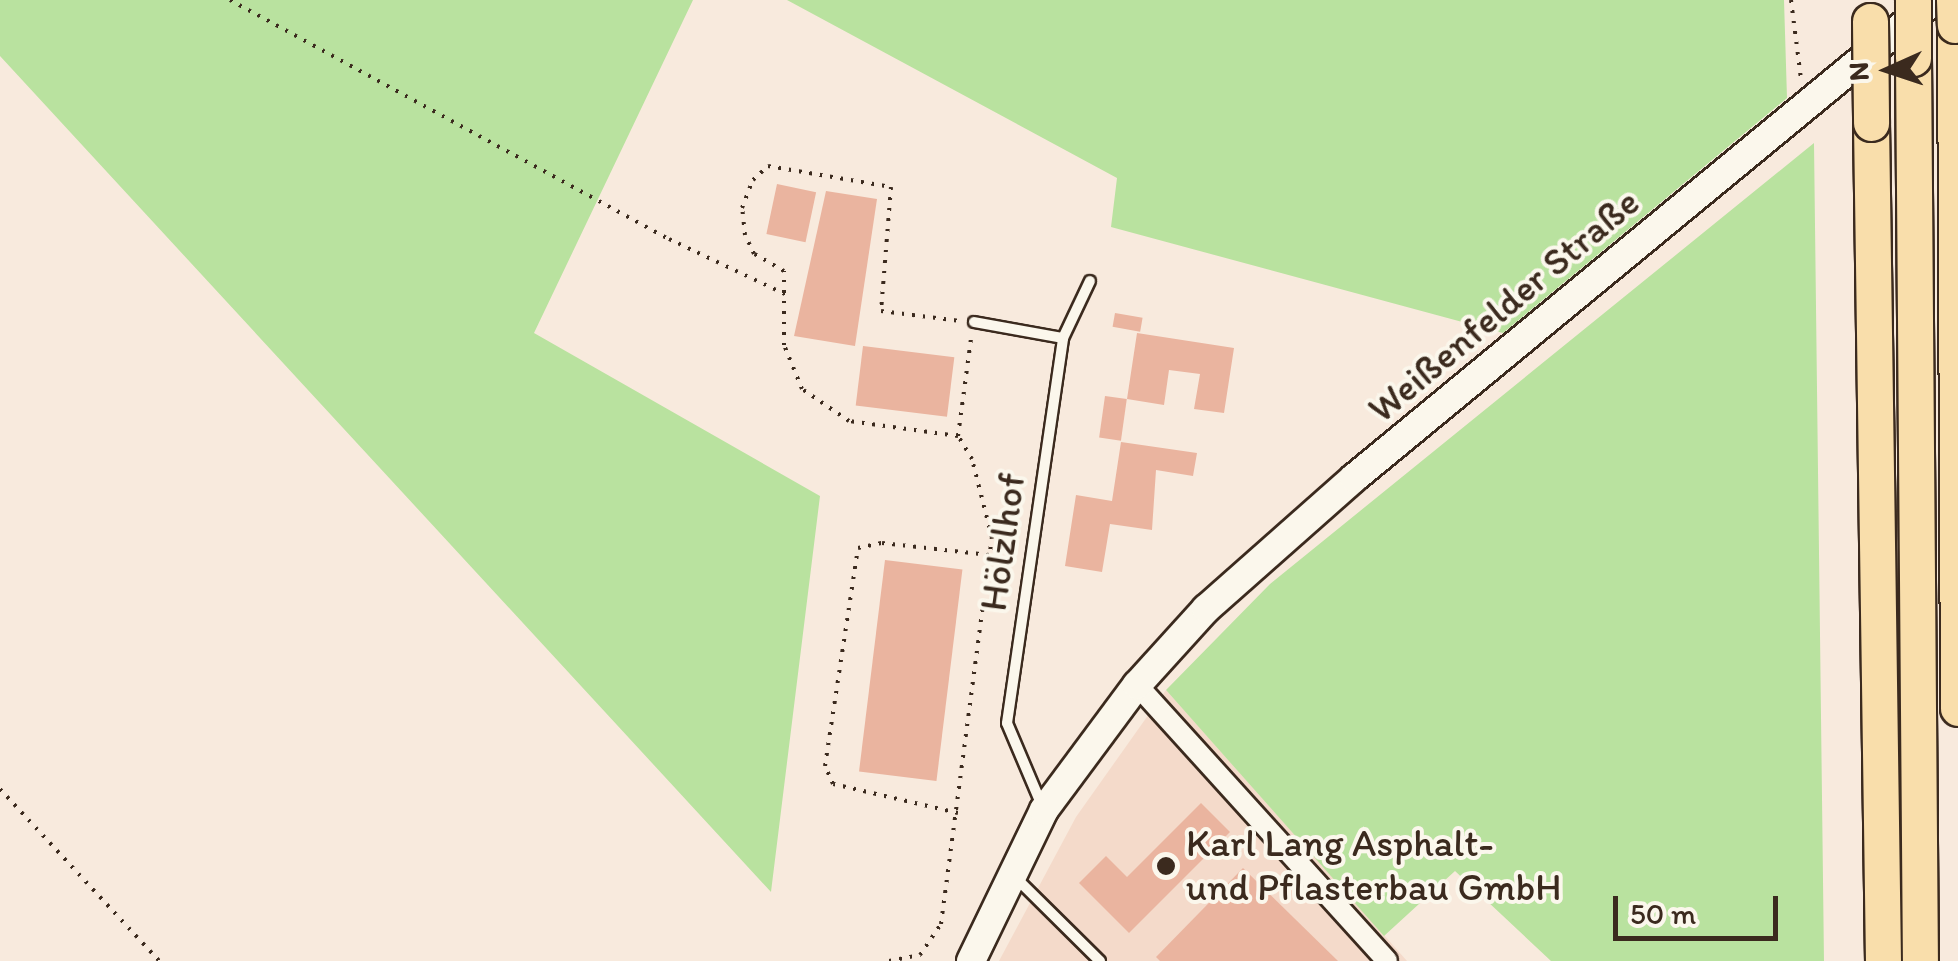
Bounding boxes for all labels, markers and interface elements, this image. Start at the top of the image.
north arrow [1838,20,1938,120]
text: N [1841,61,1876,82]
street label: Weißenfelder Straße [1360,180,1648,432]
street label: Hölzlhof [971,470,1035,614]
place label: Karl Lang Asphalt- und Pflasterbau GmbH [1186,821,1561,911]
marker: Karl Lang Asphalt- und Pflasterbau GmbH [1155,855,1177,877]
scale bar [1618,876,1783,938]
text: 50 m [1630,895,1696,932]

